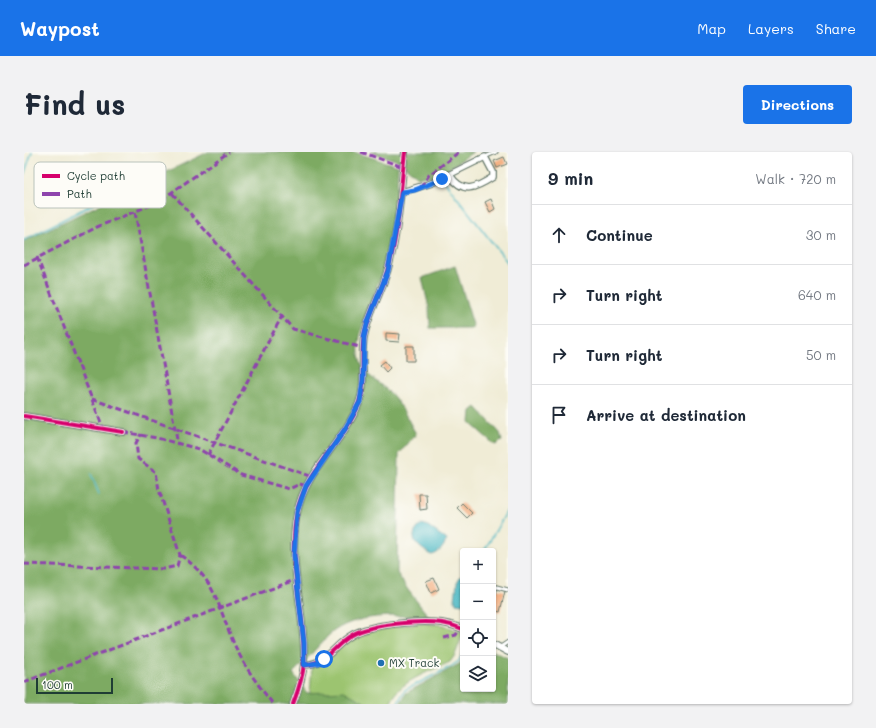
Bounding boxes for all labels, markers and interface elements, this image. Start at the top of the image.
text: Waypost [20,16,100,41]
text: Map [697,19,726,38]
text: Layers [748,19,794,38]
text: Share [816,19,856,38]
button: Directions [743,85,852,124]
text: Find us [24,86,125,122]
legend [34,162,166,208]
text: 9 min [548,167,593,189]
text: Cycle path [67,168,125,183]
route end [433,170,451,188]
text: Walk · 720 m [755,170,836,187]
text: Path [67,186,92,201]
icon: ahead [548,224,570,246]
text: Continue [586,225,653,245]
text: 30 m [806,226,836,243]
icon: right [548,284,570,306]
text: Turn right [586,285,663,305]
text: 640 m [798,286,836,303]
icon: right [548,344,570,366]
text: Turn right [586,345,663,365]
text: 50 m [806,346,836,363]
icon: arrive [548,404,570,426]
text: Arrive at destination [586,405,746,425]
map controls [460,548,496,692]
button: + [460,548,496,584]
button: − [460,584,496,620]
button: locate [460,620,496,656]
route start [315,650,333,668]
place label: MX Track [389,655,440,670]
button: layers [460,656,496,692]
marker: MX Track [376,658,386,668]
scale bar [36,676,113,695]
text: 100 m [42,677,73,692]

